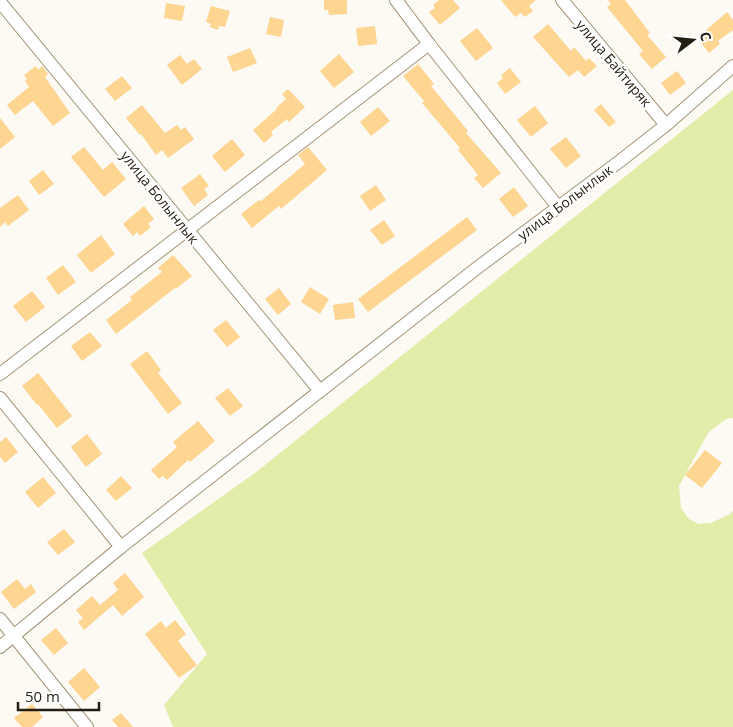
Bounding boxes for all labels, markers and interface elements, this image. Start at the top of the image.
street label: улица Байтиряк [572,15,657,111]
north arrow [668,15,718,65]
text: С [696,29,716,43]
street label: улица Болынлык [117,146,204,248]
street label: улица Болынлык [513,159,617,244]
scale bar [18,680,99,712]
text: 50 m [25,686,60,706]

